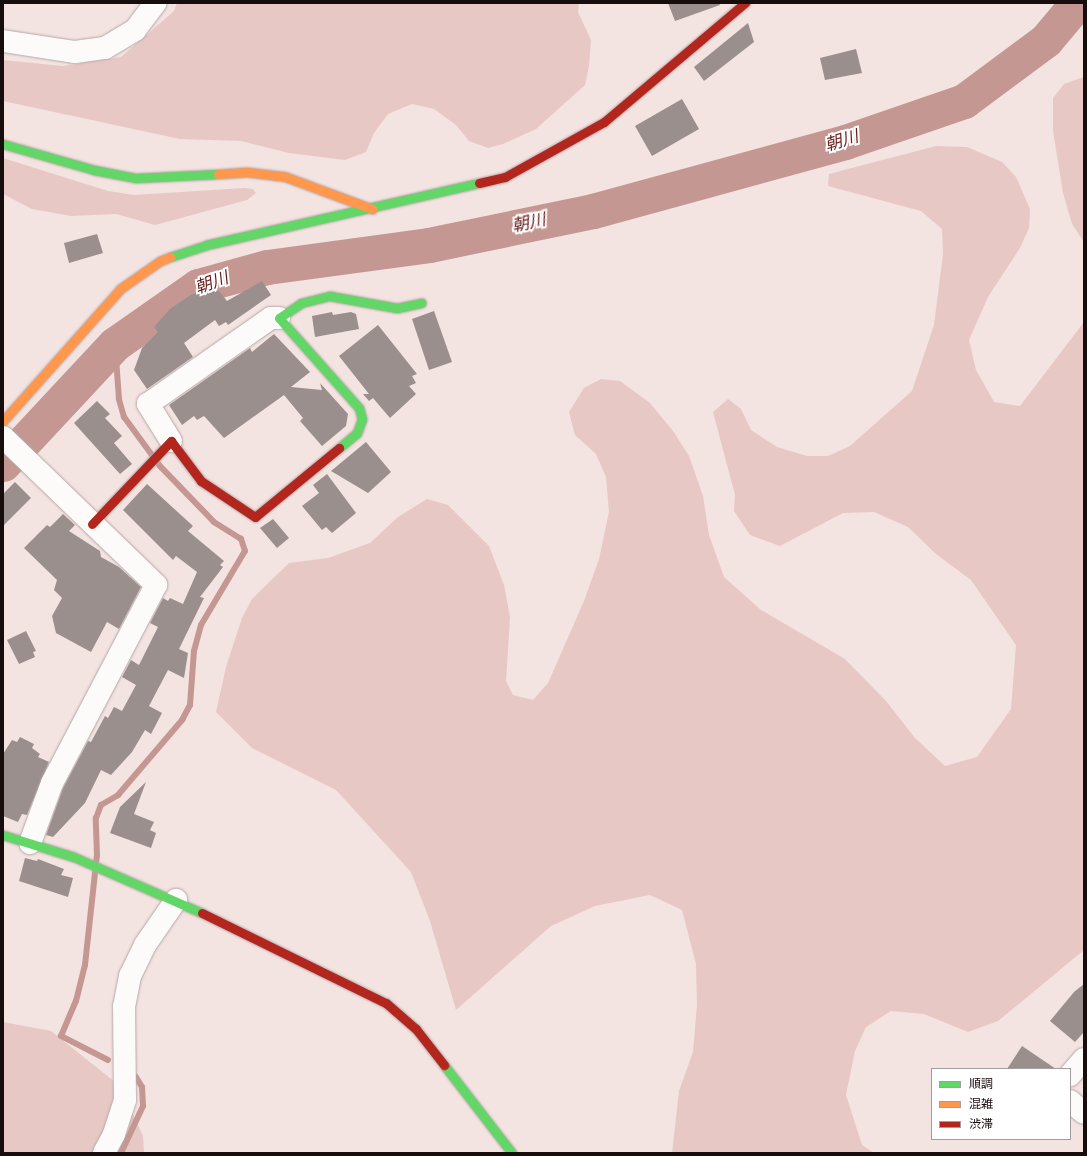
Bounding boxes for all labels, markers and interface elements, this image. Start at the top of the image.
water label: 朝川 [823,127,861,157]
water label: 朝川 [510,210,548,238]
water label: 朝川 [193,269,231,299]
legend [931,1068,1071,1140]
text: 順調 [969,1075,993,1094]
text: 混雑 [969,1095,993,1114]
text: 渋滞 [969,1115,993,1134]

